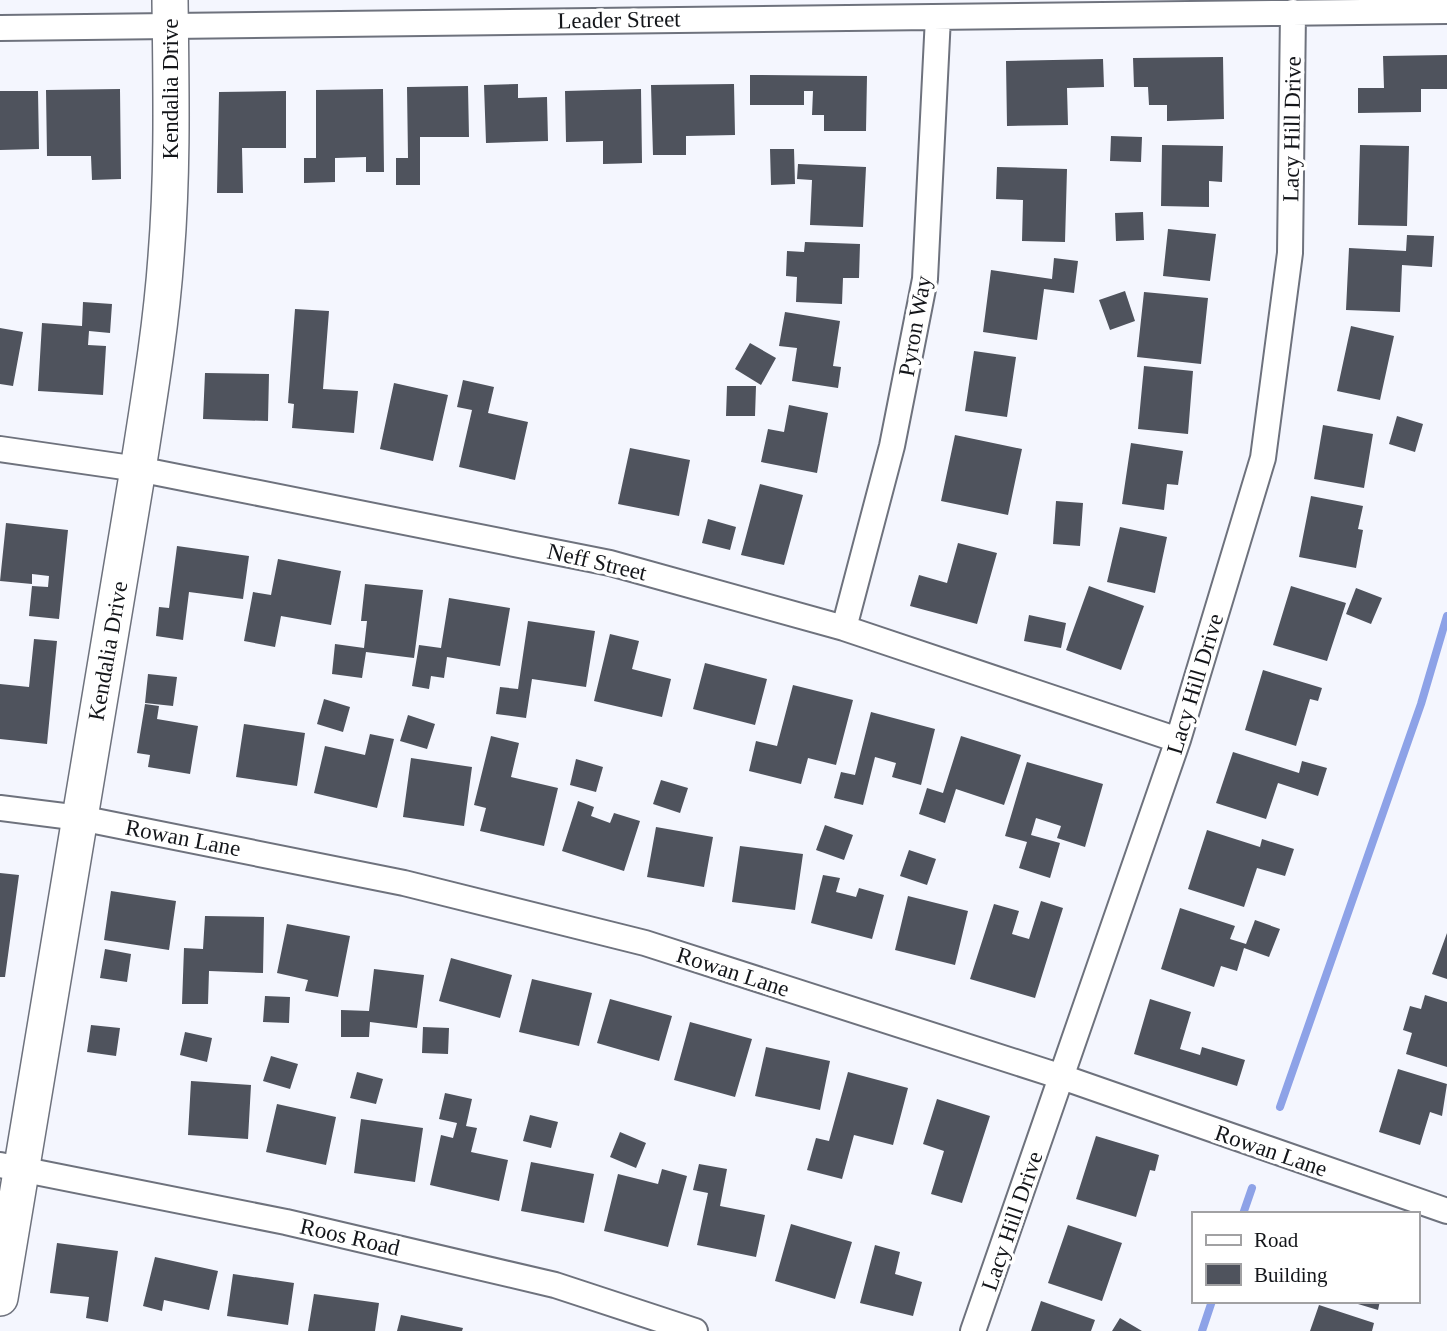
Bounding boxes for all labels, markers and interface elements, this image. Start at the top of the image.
street label: Leader Street [557,6,681,34]
street label: Kendalia Drive [158,18,183,160]
street label: Lacy Hill Drive [1278,56,1306,202]
street label: Pyron Way [894,273,936,378]
street label: Neff Street [545,538,650,586]
street label: Kendalia Drive [83,579,133,723]
street label: Lacy Hill Drive [1162,611,1228,757]
street label: Rowan Lane [123,815,243,861]
street label: Rowan Lane [674,942,792,1002]
street label: Rowan Lane [1212,1120,1330,1182]
street label: Lacy Hill Drive [976,1148,1048,1294]
legend [1192,1212,1419,1303]
street label: Roos Road [298,1213,403,1261]
text: Road [1254,1228,1299,1252]
text: Building [1254,1263,1328,1287]

